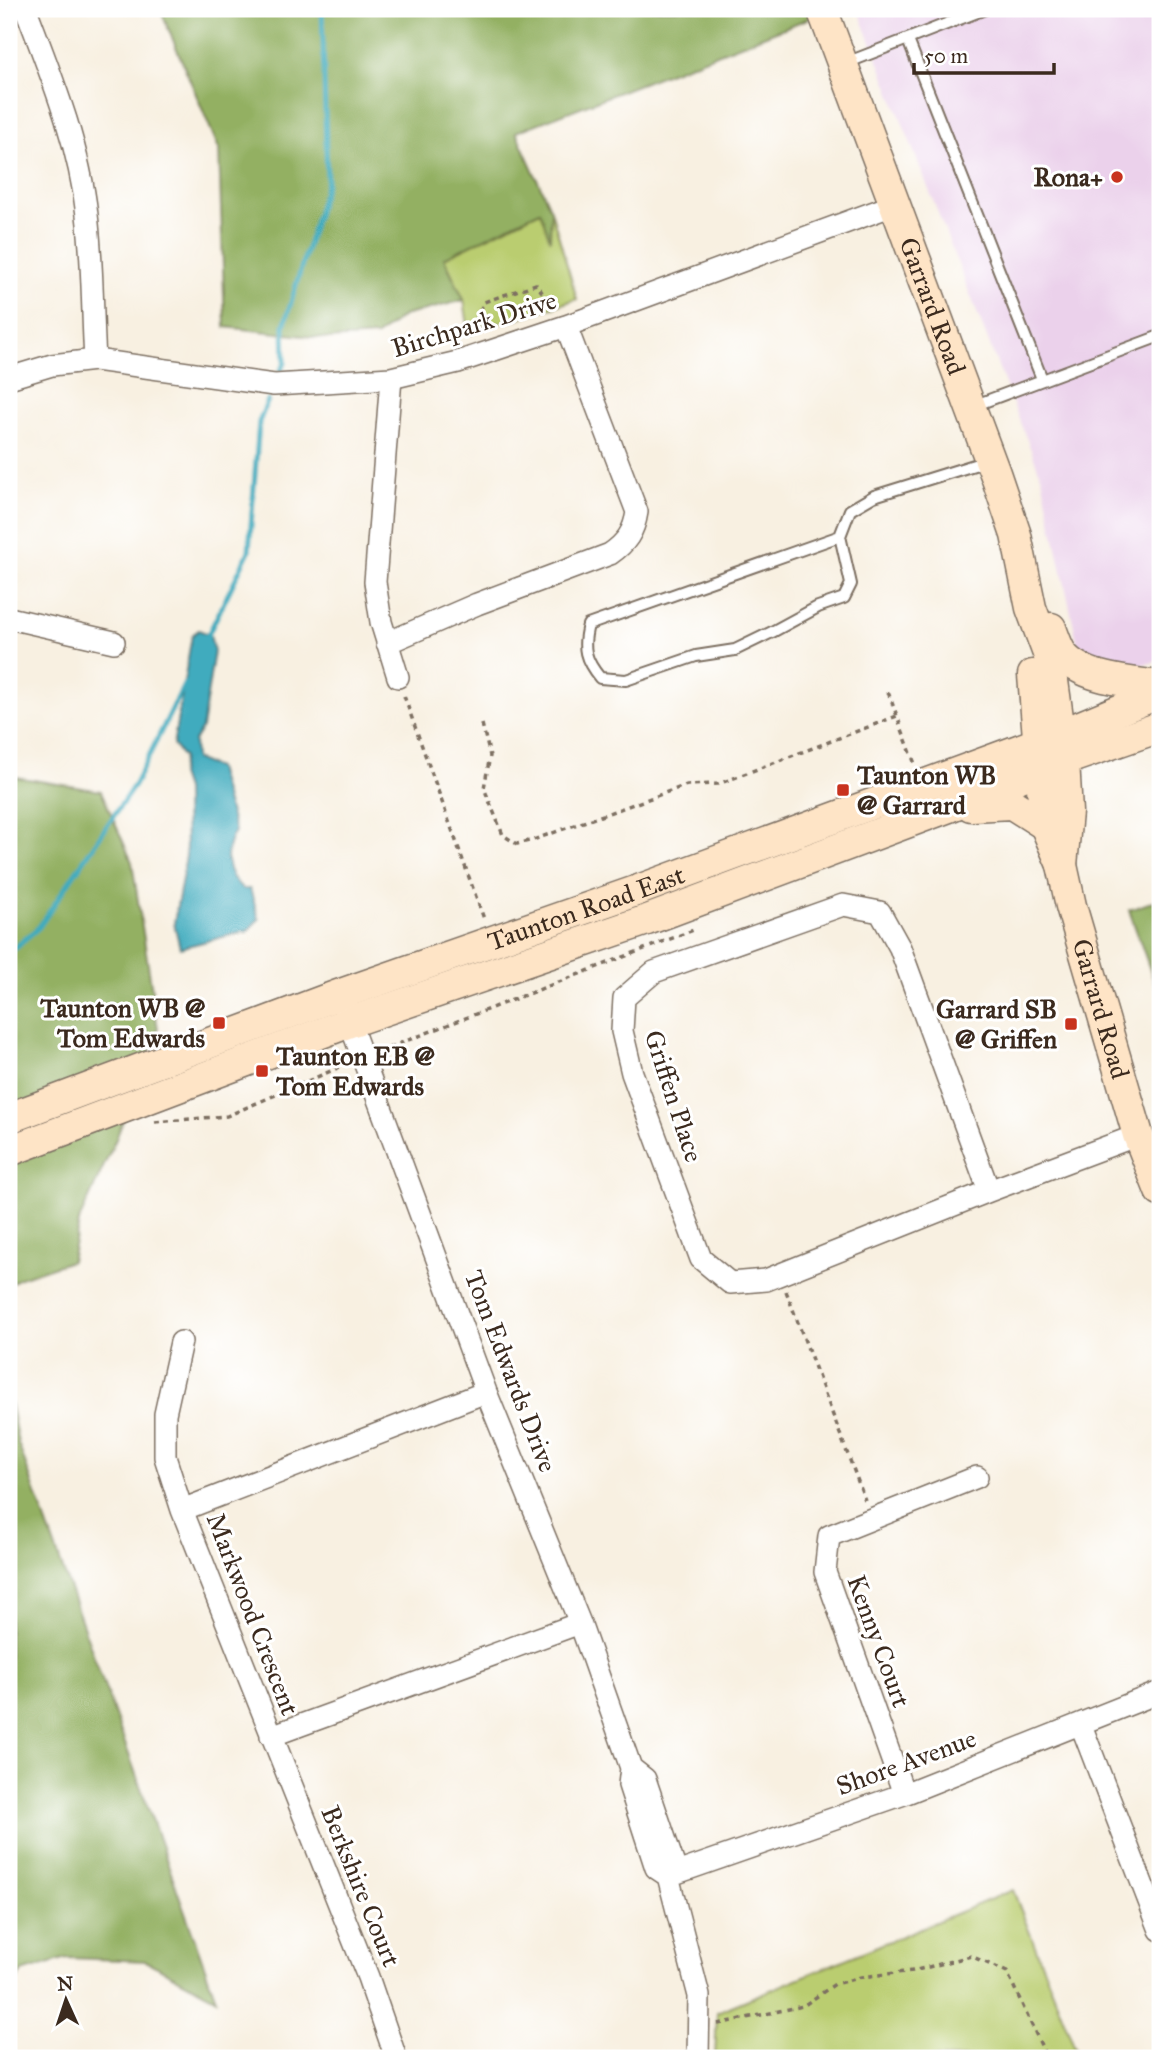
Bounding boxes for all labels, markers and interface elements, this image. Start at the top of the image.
scale bar [914,32,1054,76]
text: 50 m [924,43,969,69]
place label: Rona+ [1034,161,1103,193]
marker: Rona+ [1109,169,1125,185]
street label: Garrard Road [893,233,973,379]
street label: Birchpark Drive [388,284,560,364]
place label: Taunton WB @ Garrard [856,759,996,821]
marker: Taunton WB @ Garrard [835,782,851,798]
street label: Taunton Road East [483,858,689,958]
street label: Garrard Road [1065,935,1137,1082]
place label: Taunton WB @ Tom Edwards [39,992,206,1054]
place label: Garrard SB @ Griffen [936,993,1057,1055]
marker: Taunton WB @ Tom Edwards [211,1015,227,1031]
marker: Garrard SB @ Griffen [1063,1016,1079,1032]
street label: Griffen Place [638,1026,710,1166]
place label: Taunton EB @ Tom Edwards [275,1040,435,1102]
marker: Taunton EB @ Tom Edwards [254,1063,270,1079]
street label: Tom Edwards Drive [458,1266,564,1477]
street label: Markwood Crescent [200,1508,306,1720]
street label: Kenny Court [840,1571,918,1711]
street label: Shore Avenue [832,1722,980,1802]
street label: Berkshire Court [314,1801,408,1971]
north arrow [32,1966,102,2036]
text: N [56,1972,74,1995]

